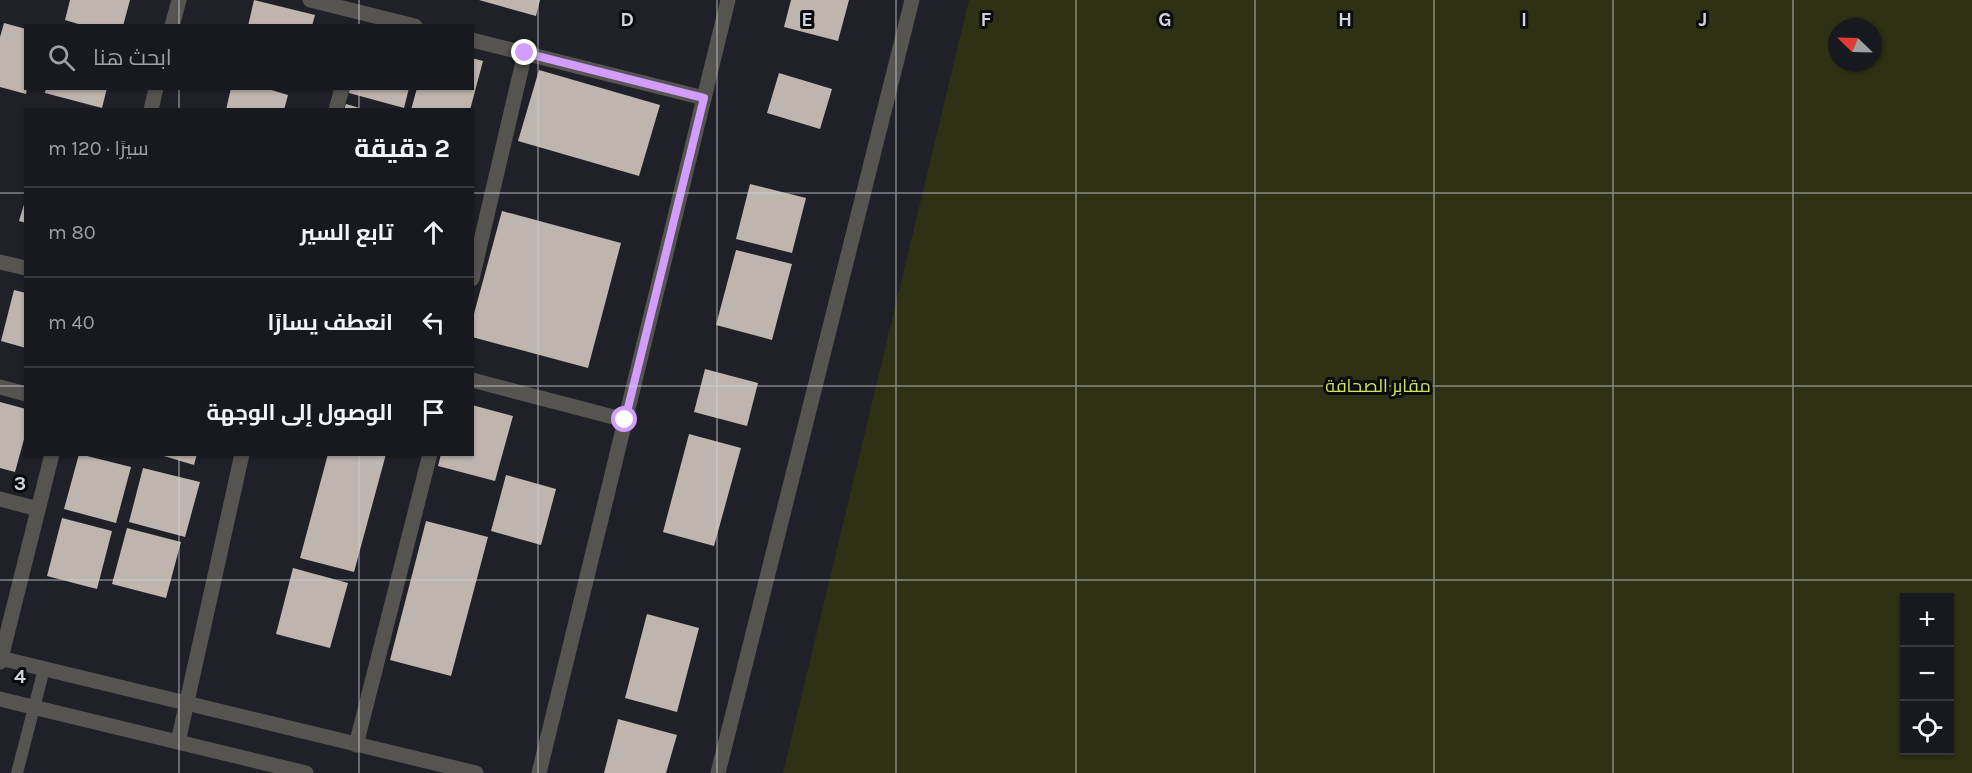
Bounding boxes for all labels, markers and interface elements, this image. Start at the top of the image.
text: D [620,8,634,31]
text: E [801,8,813,31]
text: F [981,8,992,31]
text: G [1158,8,1172,31]
text: H [1338,8,1352,31]
text: I [1521,8,1527,31]
text: J [1699,8,1707,31]
north arrow [1828,18,1882,72]
search box [24,24,474,90]
route end [511,39,537,65]
icon: search [45,41,78,74]
text: ابحث هنا [93,45,172,71]
text: 2 دقيقة [354,133,450,164]
text: سيرًا · 120 m [48,137,148,160]
icon: ahead [417,216,450,249]
text: تابع السير [300,220,393,246]
text: 80 m [48,221,96,244]
icon: left [417,306,450,339]
text: انعطف يسارًا [267,310,393,336]
text: 40 m [48,311,95,334]
park label: مقابر الصحافة [1325,375,1431,397]
icon: arrive [417,396,450,429]
text: الوصول إلى الوجهة [207,400,393,426]
route start [611,406,637,432]
text: 3 [14,472,26,495]
map controls [1900,593,1954,755]
button: + [1900,593,1954,647]
button: − [1900,647,1954,701]
text: 4 [14,665,26,688]
button: locate [1900,701,1954,755]

